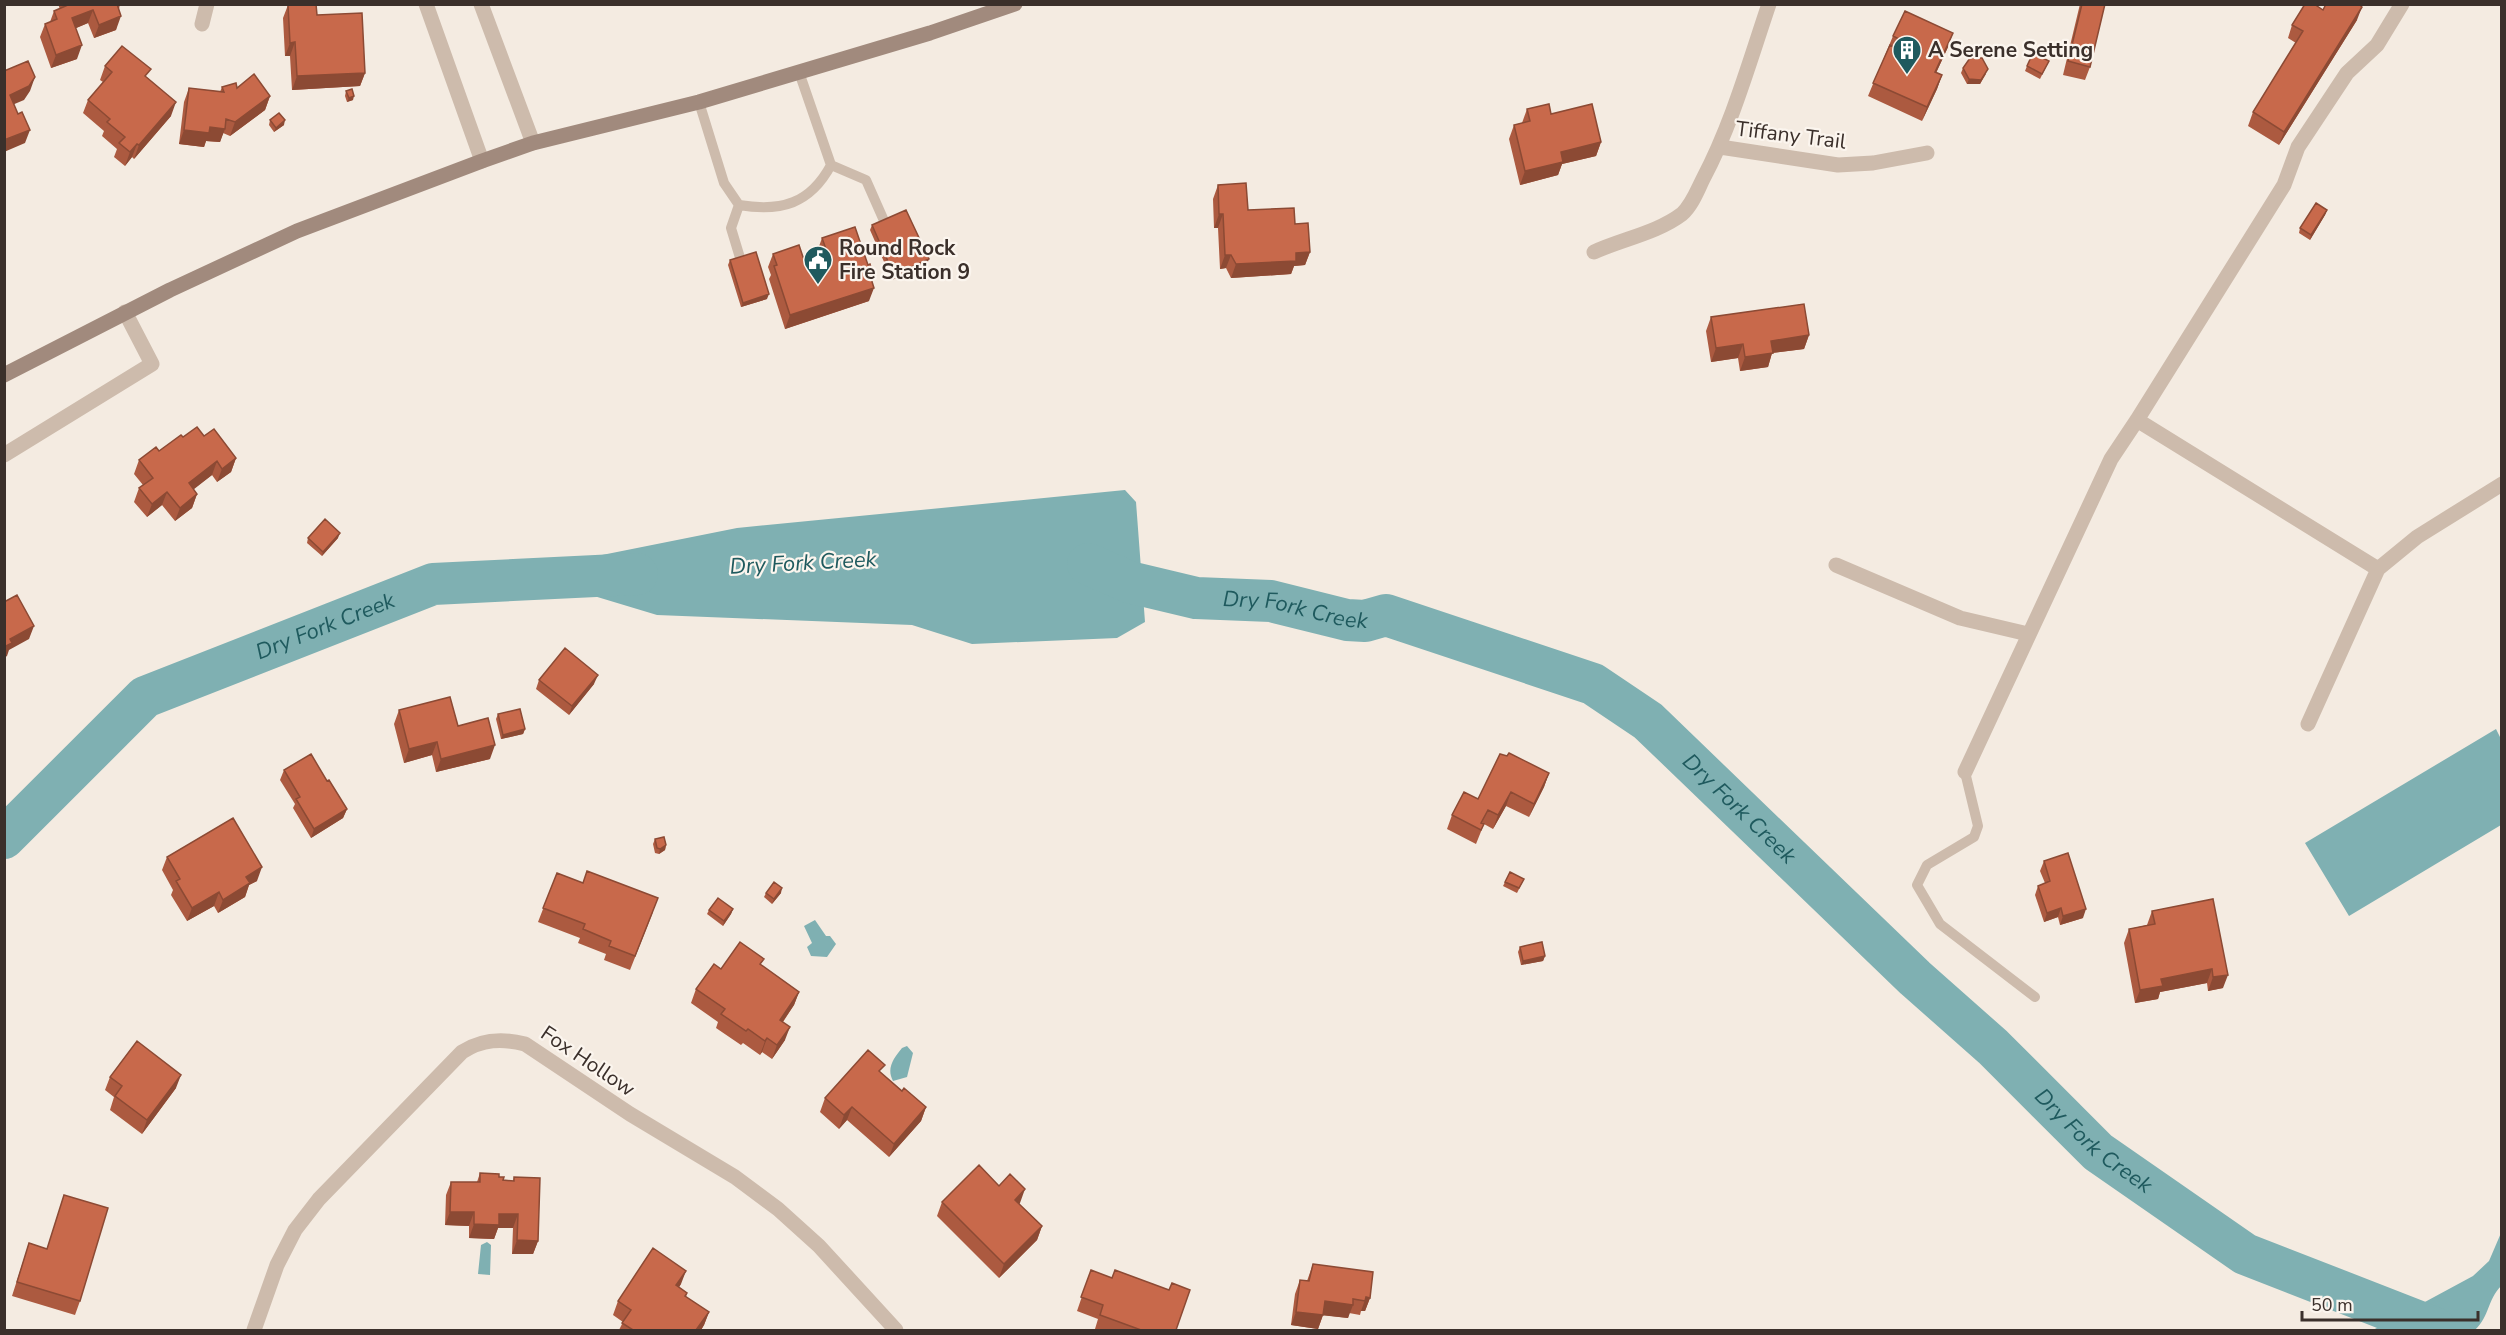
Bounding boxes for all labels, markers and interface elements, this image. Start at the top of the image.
building icon: A Serene Setting [1891,34,1923,76]
place label: A Serene Setting [1928,36,2093,64]
street label: Tiffany Trail [1734,114,1849,156]
place label: Round Rock Fire Station 9 [839,234,970,286]
public building icon: Round Rock Fire Station 9 [802,244,834,286]
water label: Dry Fork Creek [729,544,878,582]
water label: Dry Fork Creek [1222,584,1369,636]
water label: Dry Fork Creek [251,585,400,667]
water label: Dry Fork Creek [1676,747,1803,871]
street label: Fox Hollow [535,1019,641,1103]
water label: Dry Fork Creek [2028,1082,2159,1201]
scale bar [2302,1284,2478,1322]
text: 50 m [2311,1293,2353,1317]

